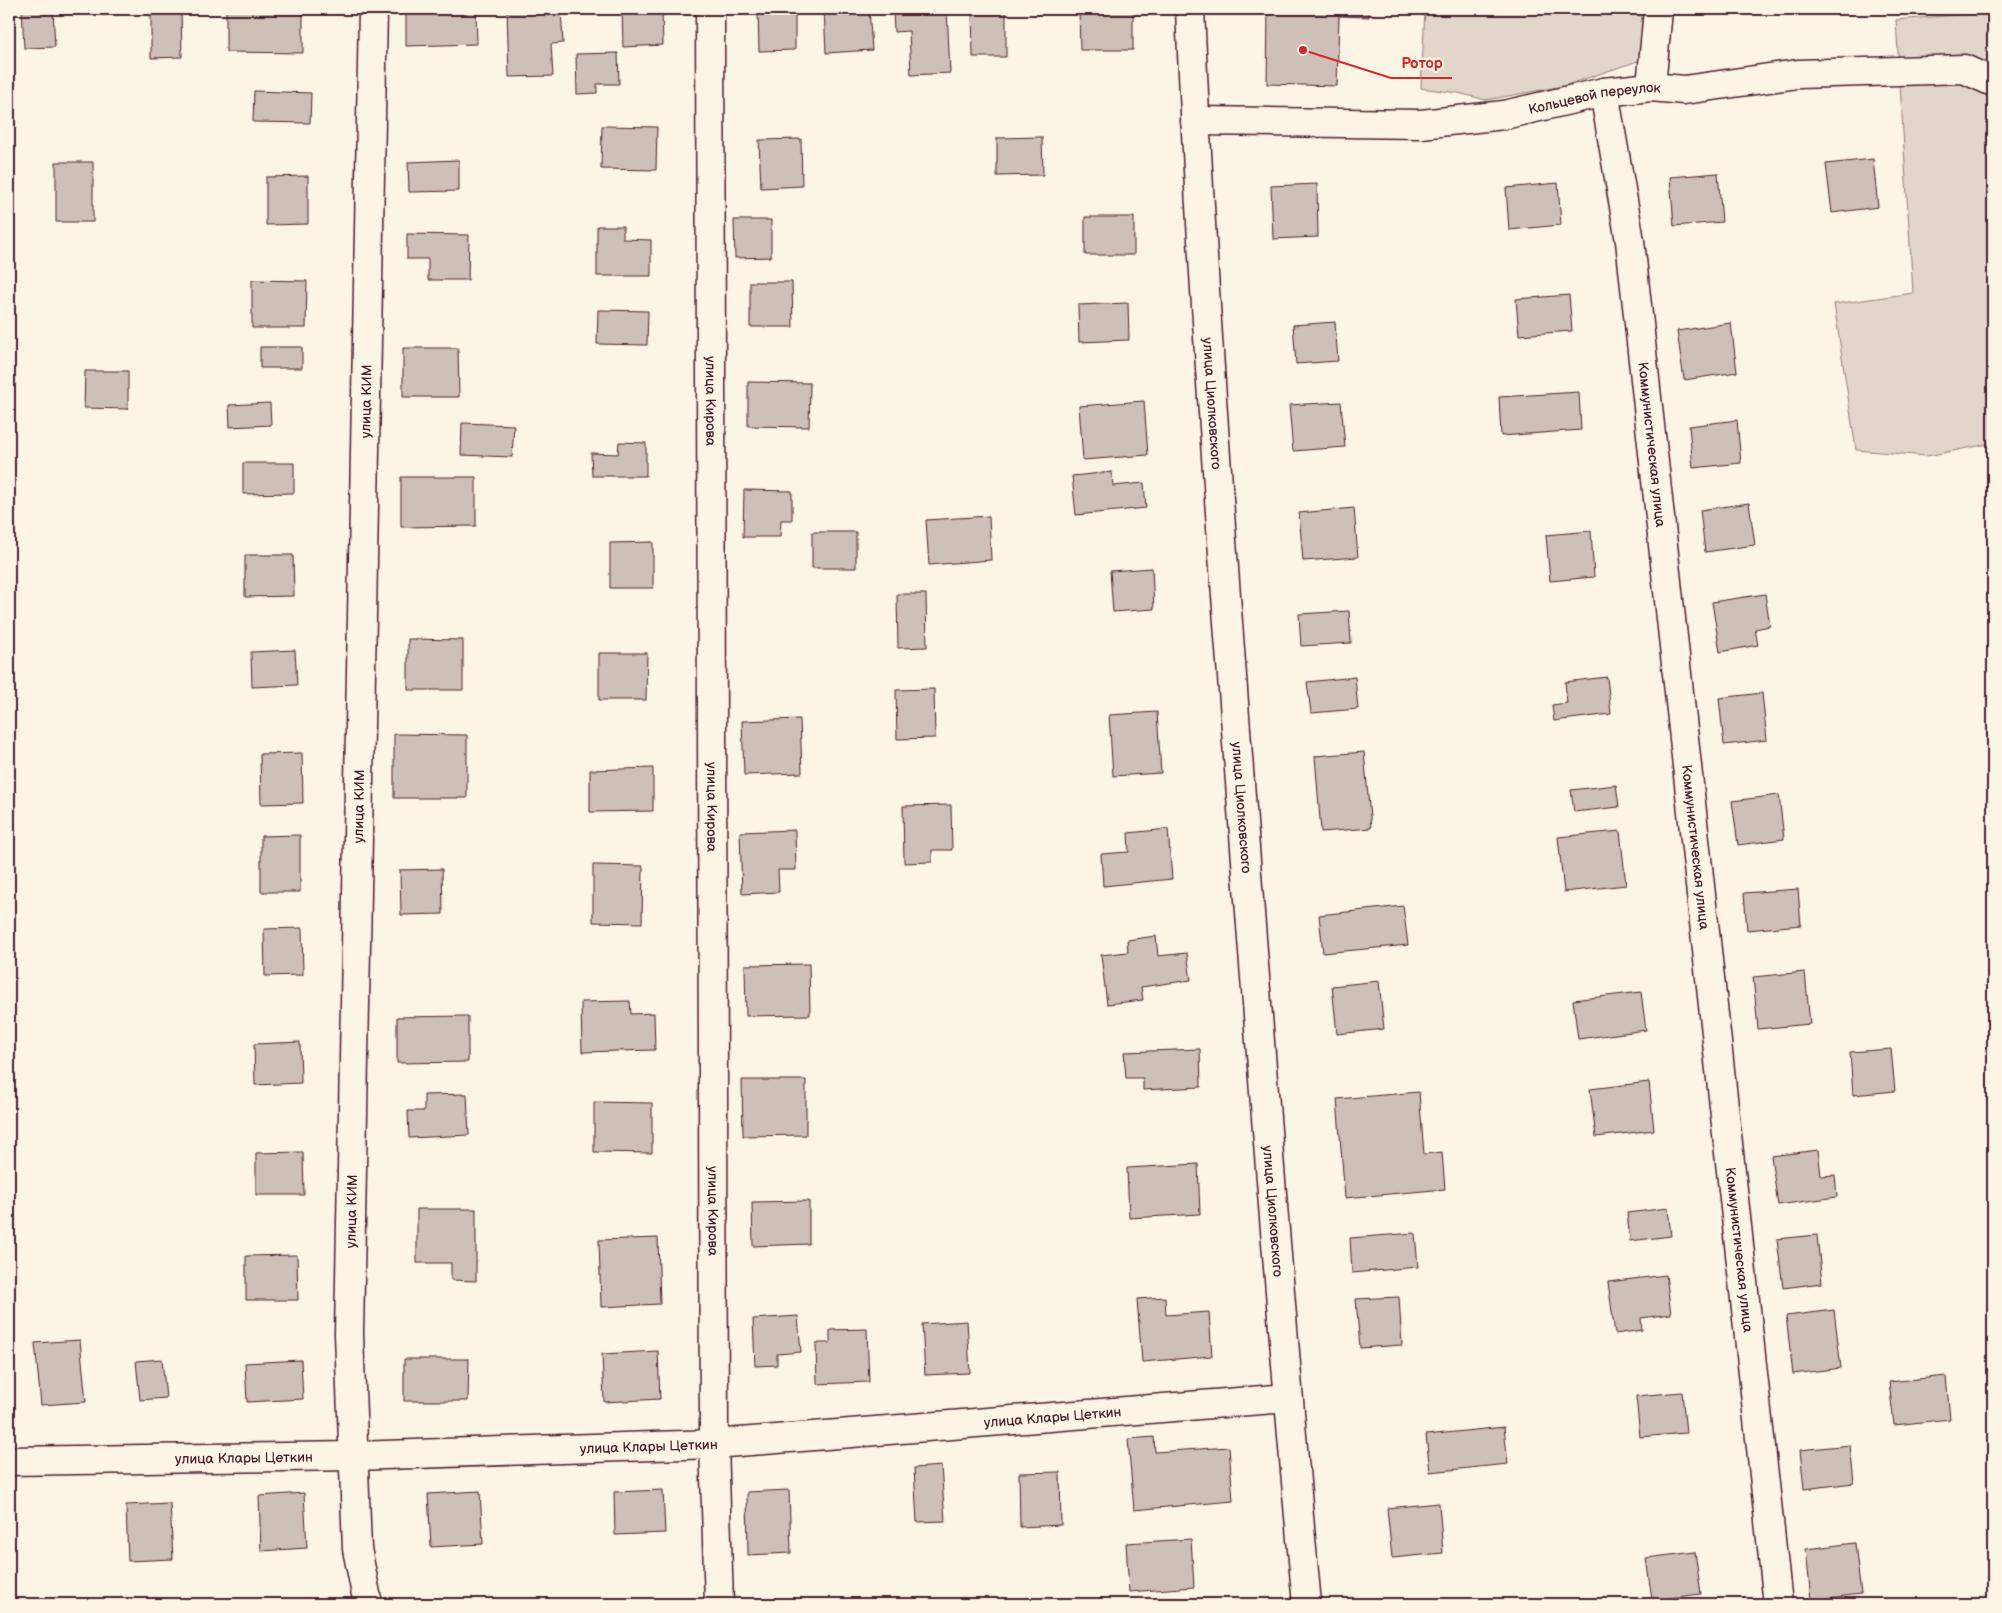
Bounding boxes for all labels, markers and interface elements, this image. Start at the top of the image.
callout: Poтор [1391,48,1452,78]
text: Poтор [1401,54,1443,73]
street label: Кольцевой переулок [1527,78,1662,118]
street label: улица Циолковского [1200,337,1225,470]
street label: улица Кирова [702,356,720,447]
street label: Коммунистическая улица [1635,361,1670,529]
street label: улица КИМ [357,364,375,438]
street label: улица Циолковского [1228,741,1255,874]
street label: улица Кирова [704,762,721,853]
street label: Коммунистическая улица [1678,764,1713,931]
street label: улица КИМ [349,769,368,843]
street label: улица Циолковского [1260,1145,1287,1278]
street label: улица Кирова [705,1166,722,1257]
street label: Коммунистическая улица [1722,1166,1757,1334]
street label: улица КИМ [342,1174,360,1248]
street label: улица Клары Цеткин [983,1403,1122,1431]
street label: улица Клары Цеткин [580,1435,718,1457]
street label: улица Клары Цеткин [175,1448,313,1467]

